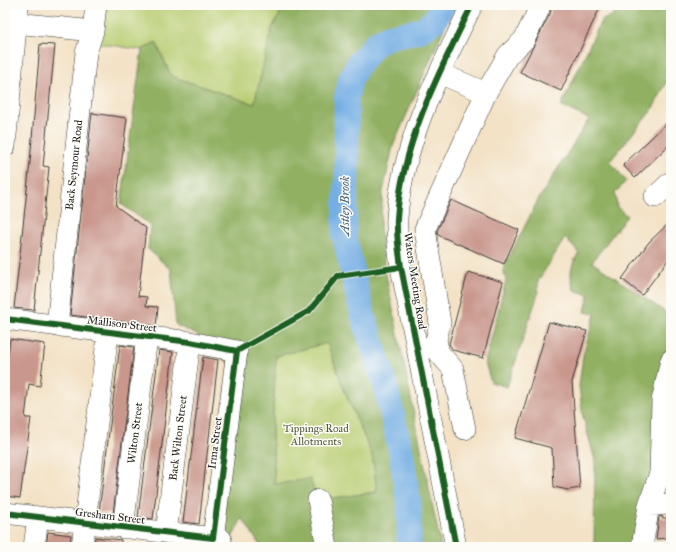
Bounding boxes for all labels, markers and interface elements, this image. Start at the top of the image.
street label: Back Seymour Road [63,119,85,211]
water label: Astley Brook [338,176,352,238]
street label: Waters Meeting Road [401,232,429,331]
street label: Mallison Street [86,313,158,335]
street label: Back Wilton Street [166,395,190,481]
street label: Wilton Street [125,402,145,464]
street label: Irma Street [205,416,225,470]
park label: Tippings Road Allotments [283,422,349,448]
street label: Gresham Street [74,505,146,527]

